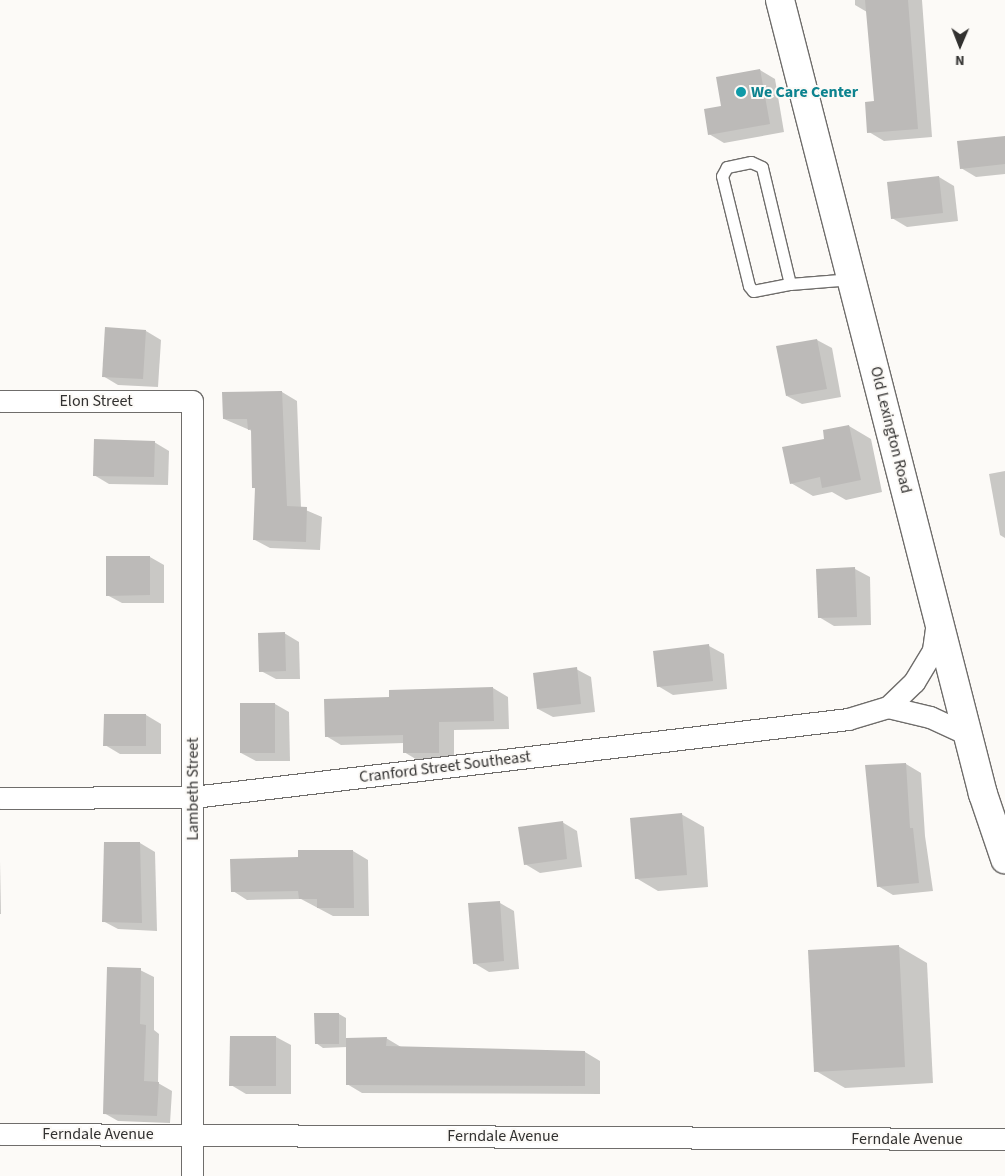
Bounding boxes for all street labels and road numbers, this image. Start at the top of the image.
street label: Old Lexington Road [866,364,916,496]
street label: Elon Street [59,391,133,411]
street label: Lambeth Street [183,737,203,841]
street label: Cranford Street Southeast [358,747,532,787]
street label: Ferndale Avenue [42,1124,154,1144]
street label: Ferndale Avenue [447,1126,559,1146]
street label: Ferndale Avenue [851,1129,963,1149]

